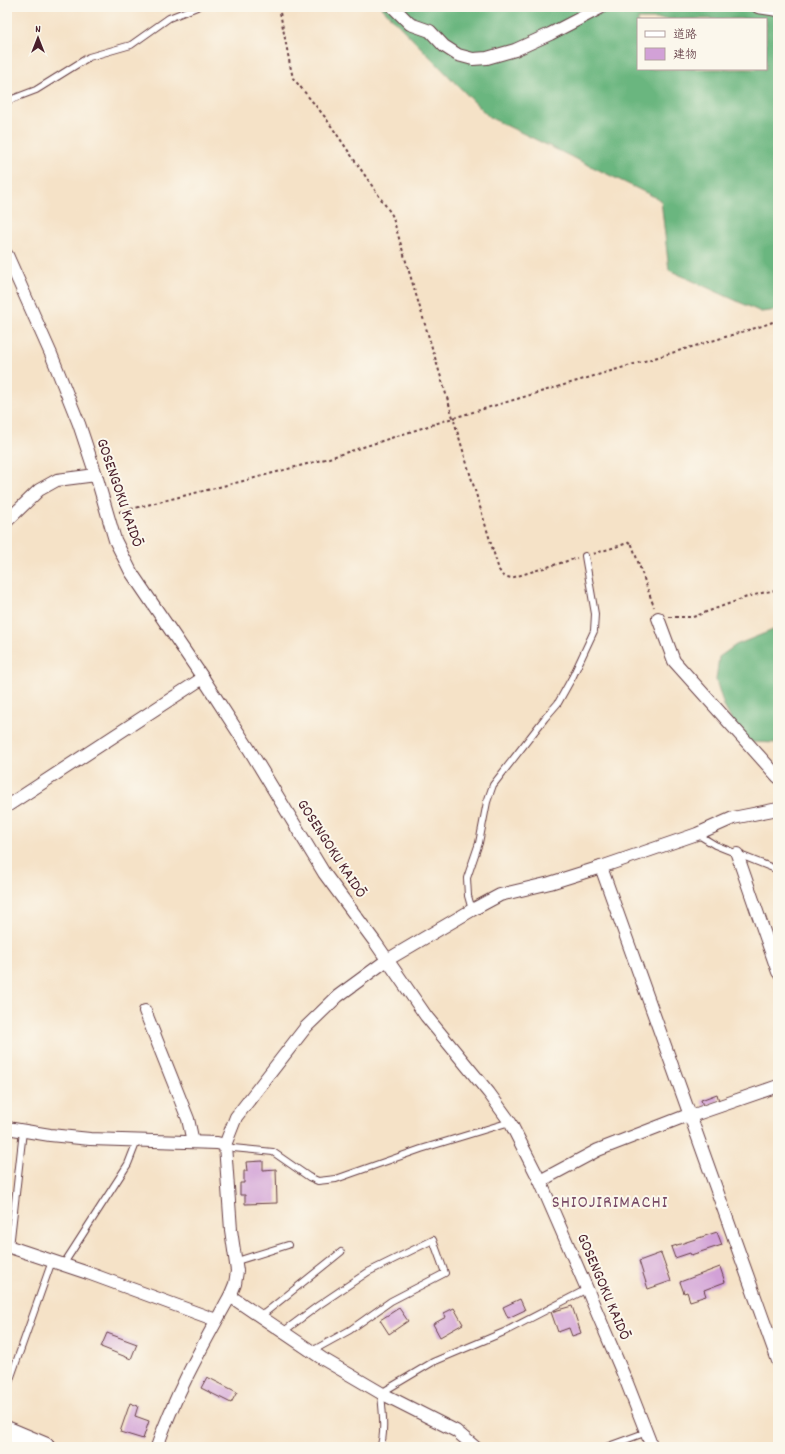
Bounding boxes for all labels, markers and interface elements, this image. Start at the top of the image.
north arrow [18,18,58,58]
legend [637,18,767,70]
text: N [35,22,41,38]
text: 道路 [673,27,697,44]
text: 建物 [673,47,697,64]
street label: GOSENGOKU KAIDŌ [90,436,148,551]
street label: GOSENGOKU KAIDŌ [290,795,372,903]
district label: SHIOJIRIMACHI [552,1191,668,1216]
street label: GOSENGOKU KAIDŌ [570,1230,636,1344]

